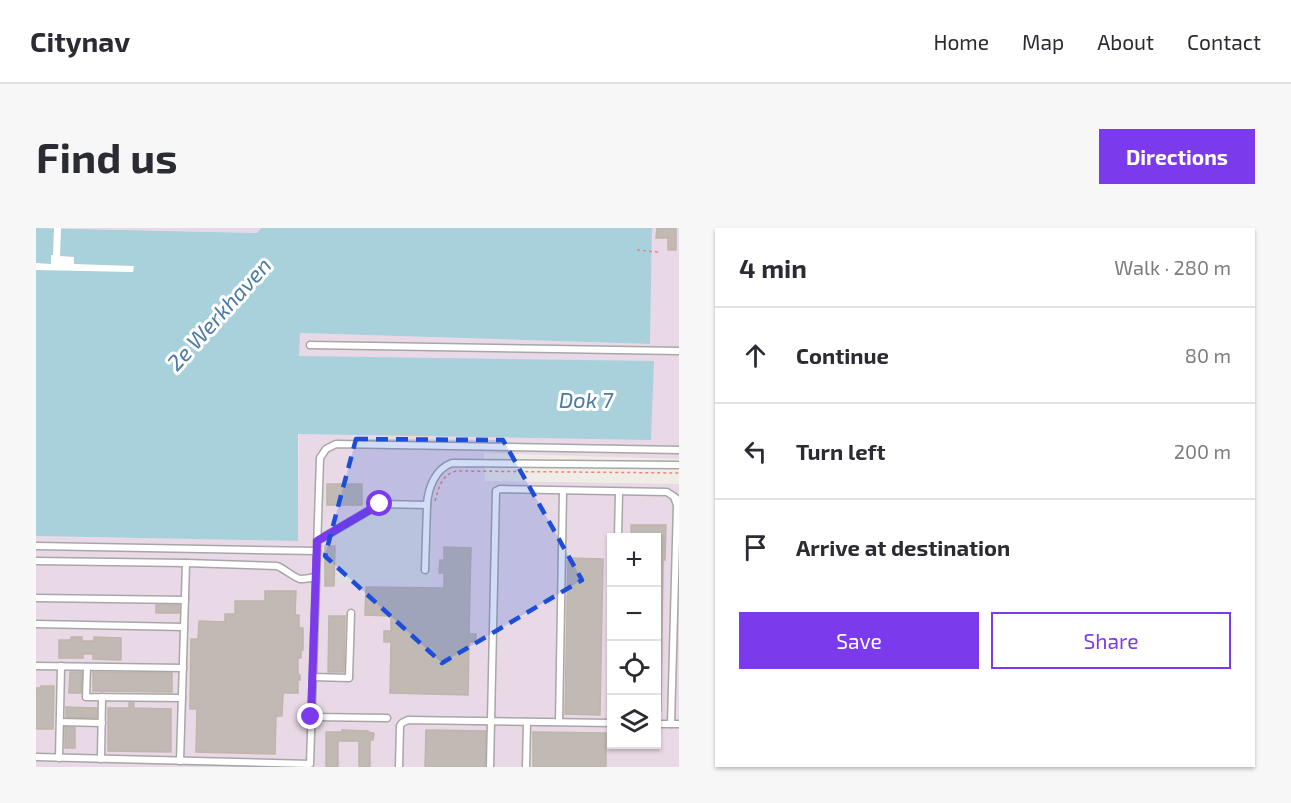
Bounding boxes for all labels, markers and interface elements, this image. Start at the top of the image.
text: Citynav [30,24,130,58]
text: Home [933,29,989,54]
text: Map [1022,29,1064,54]
text: About [1097,29,1154,54]
text: Contact [1187,29,1261,54]
button: Directions [1099,129,1255,184]
text: Find us [36,131,178,181]
water label: 2e Werkhaven [161,252,276,375]
text: 4 min [739,252,807,283]
text: Walk · 280 m [1114,255,1231,279]
icon: ahead [739,339,772,372]
text: Continue [796,342,889,368]
text: 80 m [1185,343,1231,367]
water label: Dok 7 [559,386,614,412]
icon: left [739,435,772,468]
text: Turn left [796,438,885,464]
text: 200 m [1174,439,1231,463]
route start [366,490,392,516]
icon: arrive [739,531,772,564]
map controls [607,533,661,749]
button: + [607,533,661,587]
text: Arrive at destination [796,534,1010,560]
button: − [607,587,661,641]
button: Save [739,612,979,669]
button: Share [991,612,1231,669]
button: locate [607,641,661,695]
button: layers [607,695,661,749]
route end [297,703,323,729]

